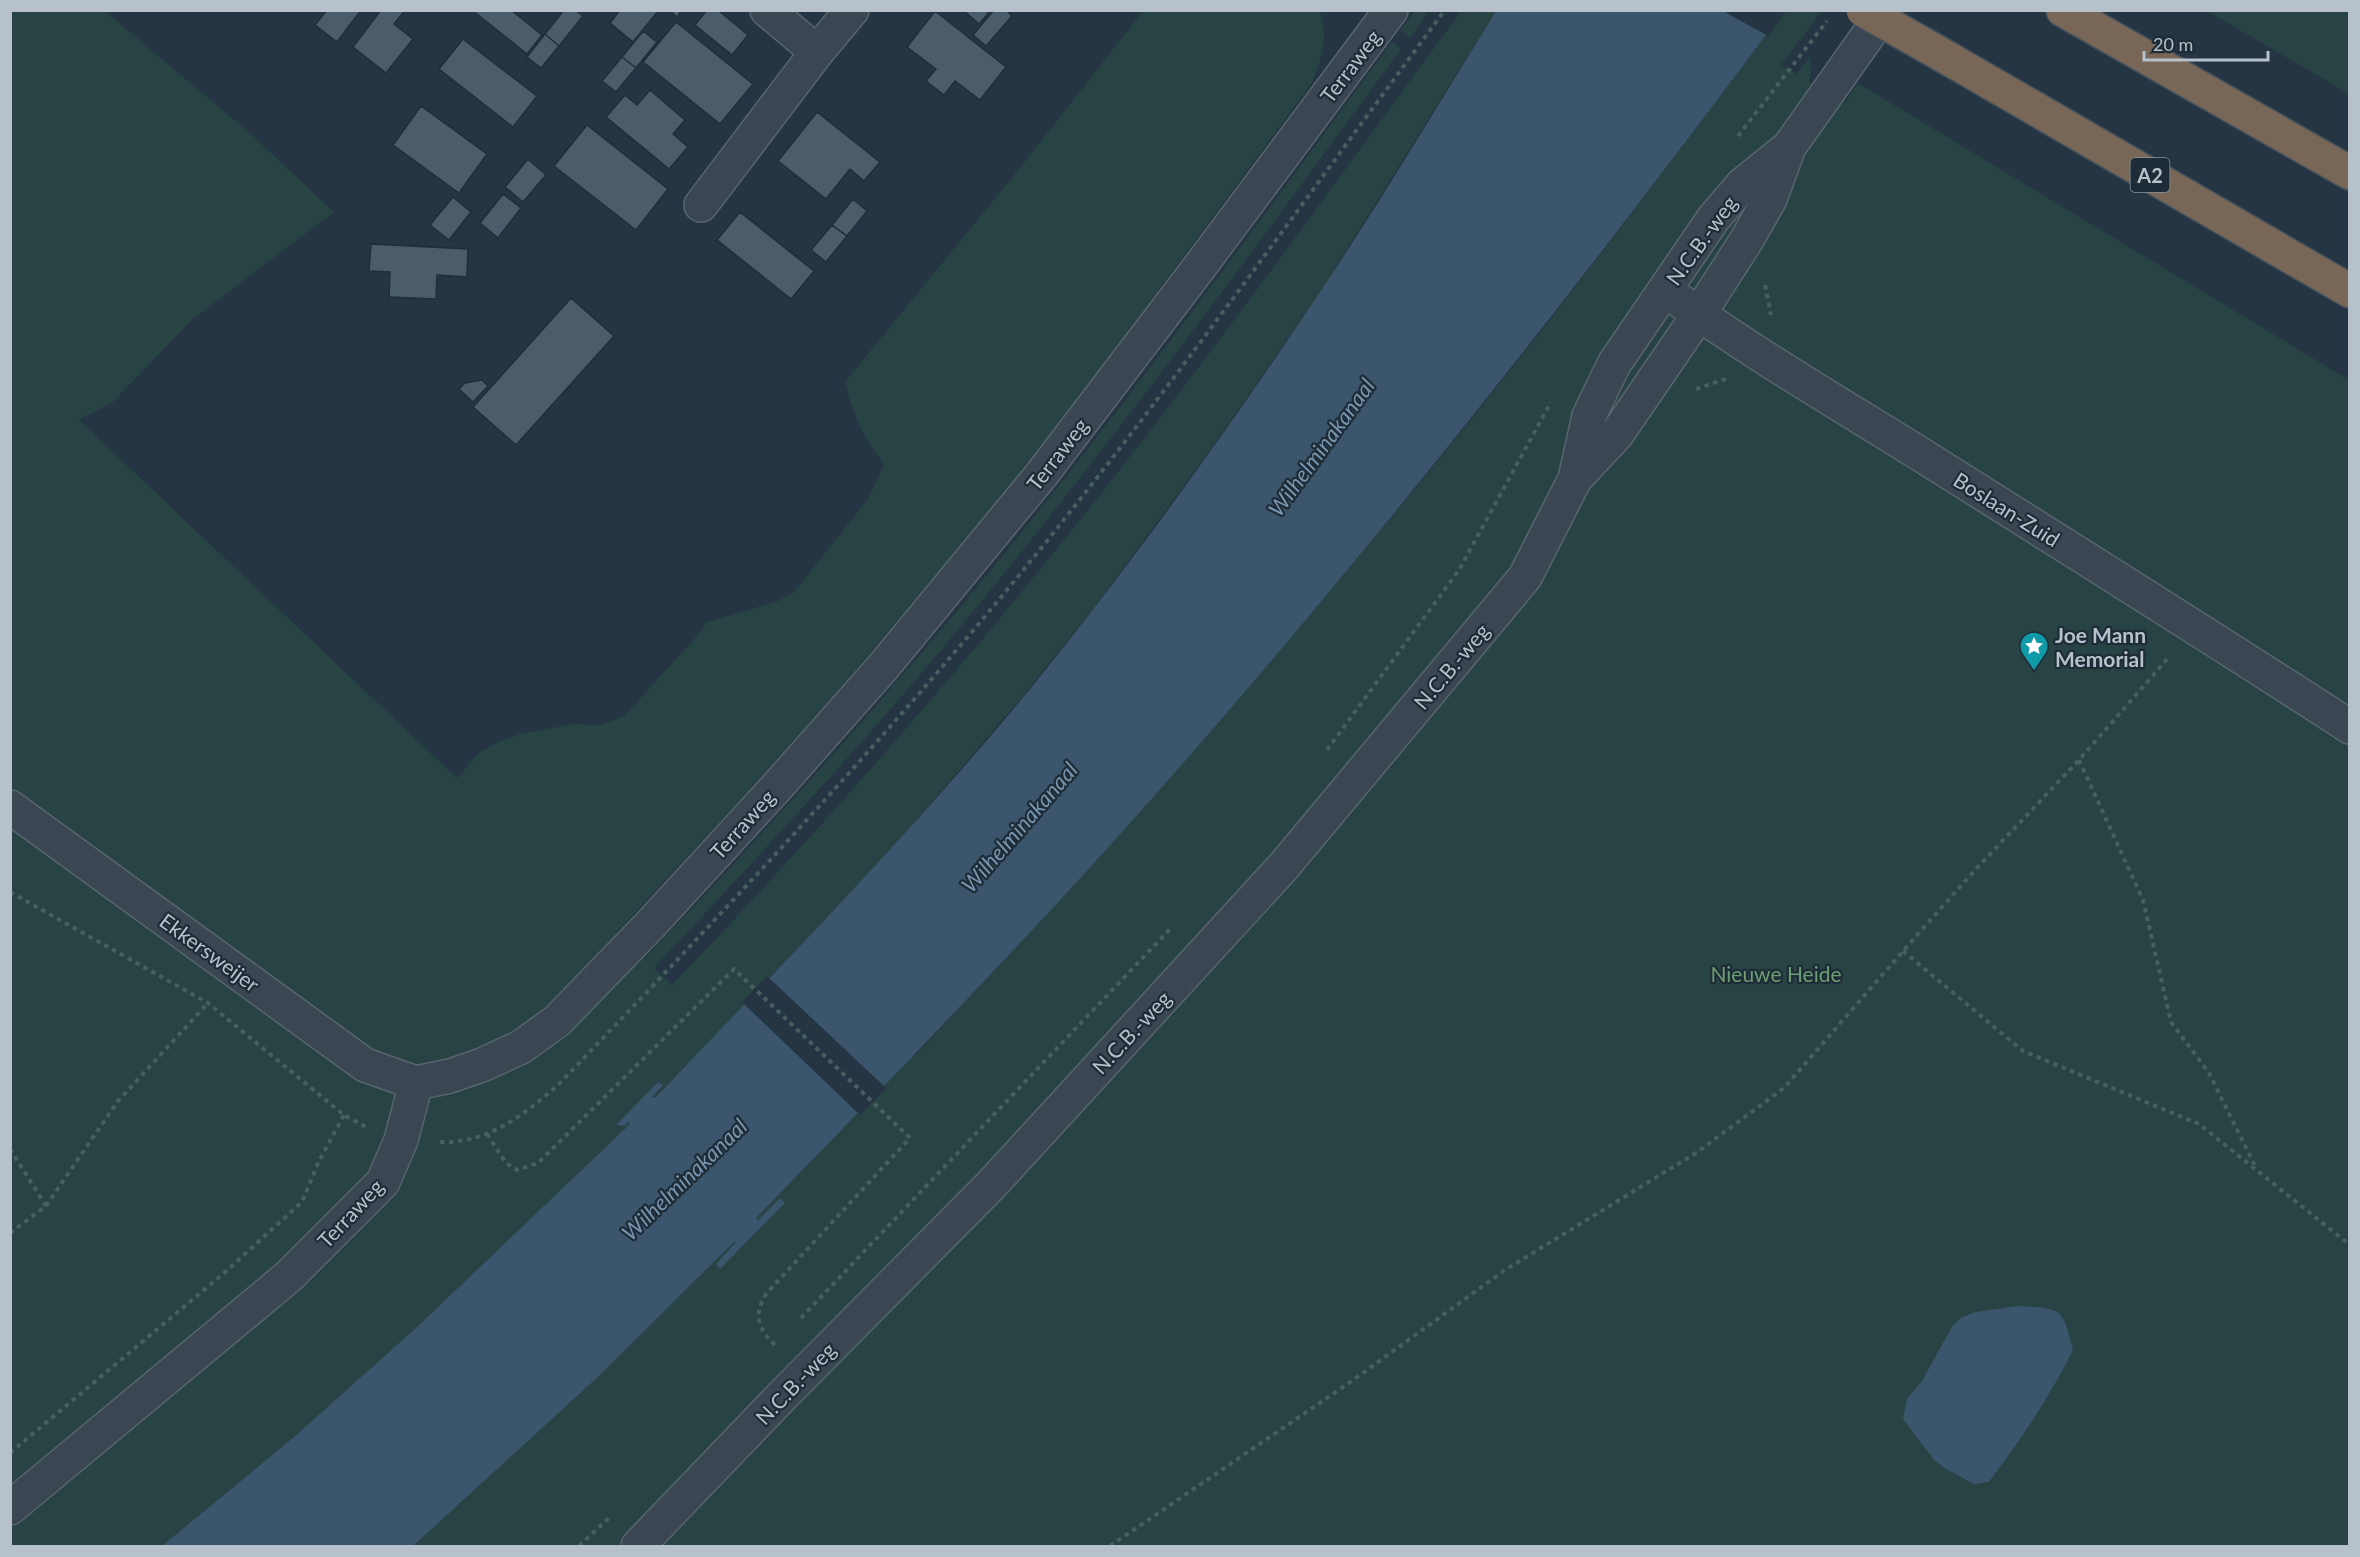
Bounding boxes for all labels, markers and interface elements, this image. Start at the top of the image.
scale bar [2144,24,2268,62]
street label: Terraweg [1315,25,1386,107]
text: 20 m [2153,33,2193,55]
road number: A2 [2130,158,2170,192]
street label: N.C.B.-weg [1660,190,1742,289]
water label: Wilhelminakanaal [1262,373,1380,521]
street label: Terraweg [1021,413,1093,495]
street label: Boslaan-Zuid [1949,467,2065,551]
street label: N.C.B.-weg [1408,618,1494,714]
place label: Joe Mann Memorial [2055,622,2146,671]
place icon: Joe Mann Memorial [2018,630,2050,672]
water label: Wilhelminakanaal [955,756,1083,898]
street label: Terraweg [704,784,780,864]
street label: Ekkersweijer [155,908,265,997]
park label: Nieuwe Heide [1710,961,1842,986]
street label: N.C.B.-weg [1086,985,1176,1079]
water label: Wilhelminakanaal [616,1112,752,1246]
street label: Terraweg [312,1173,388,1253]
street label: N.C.B.-weg [750,1337,840,1429]

